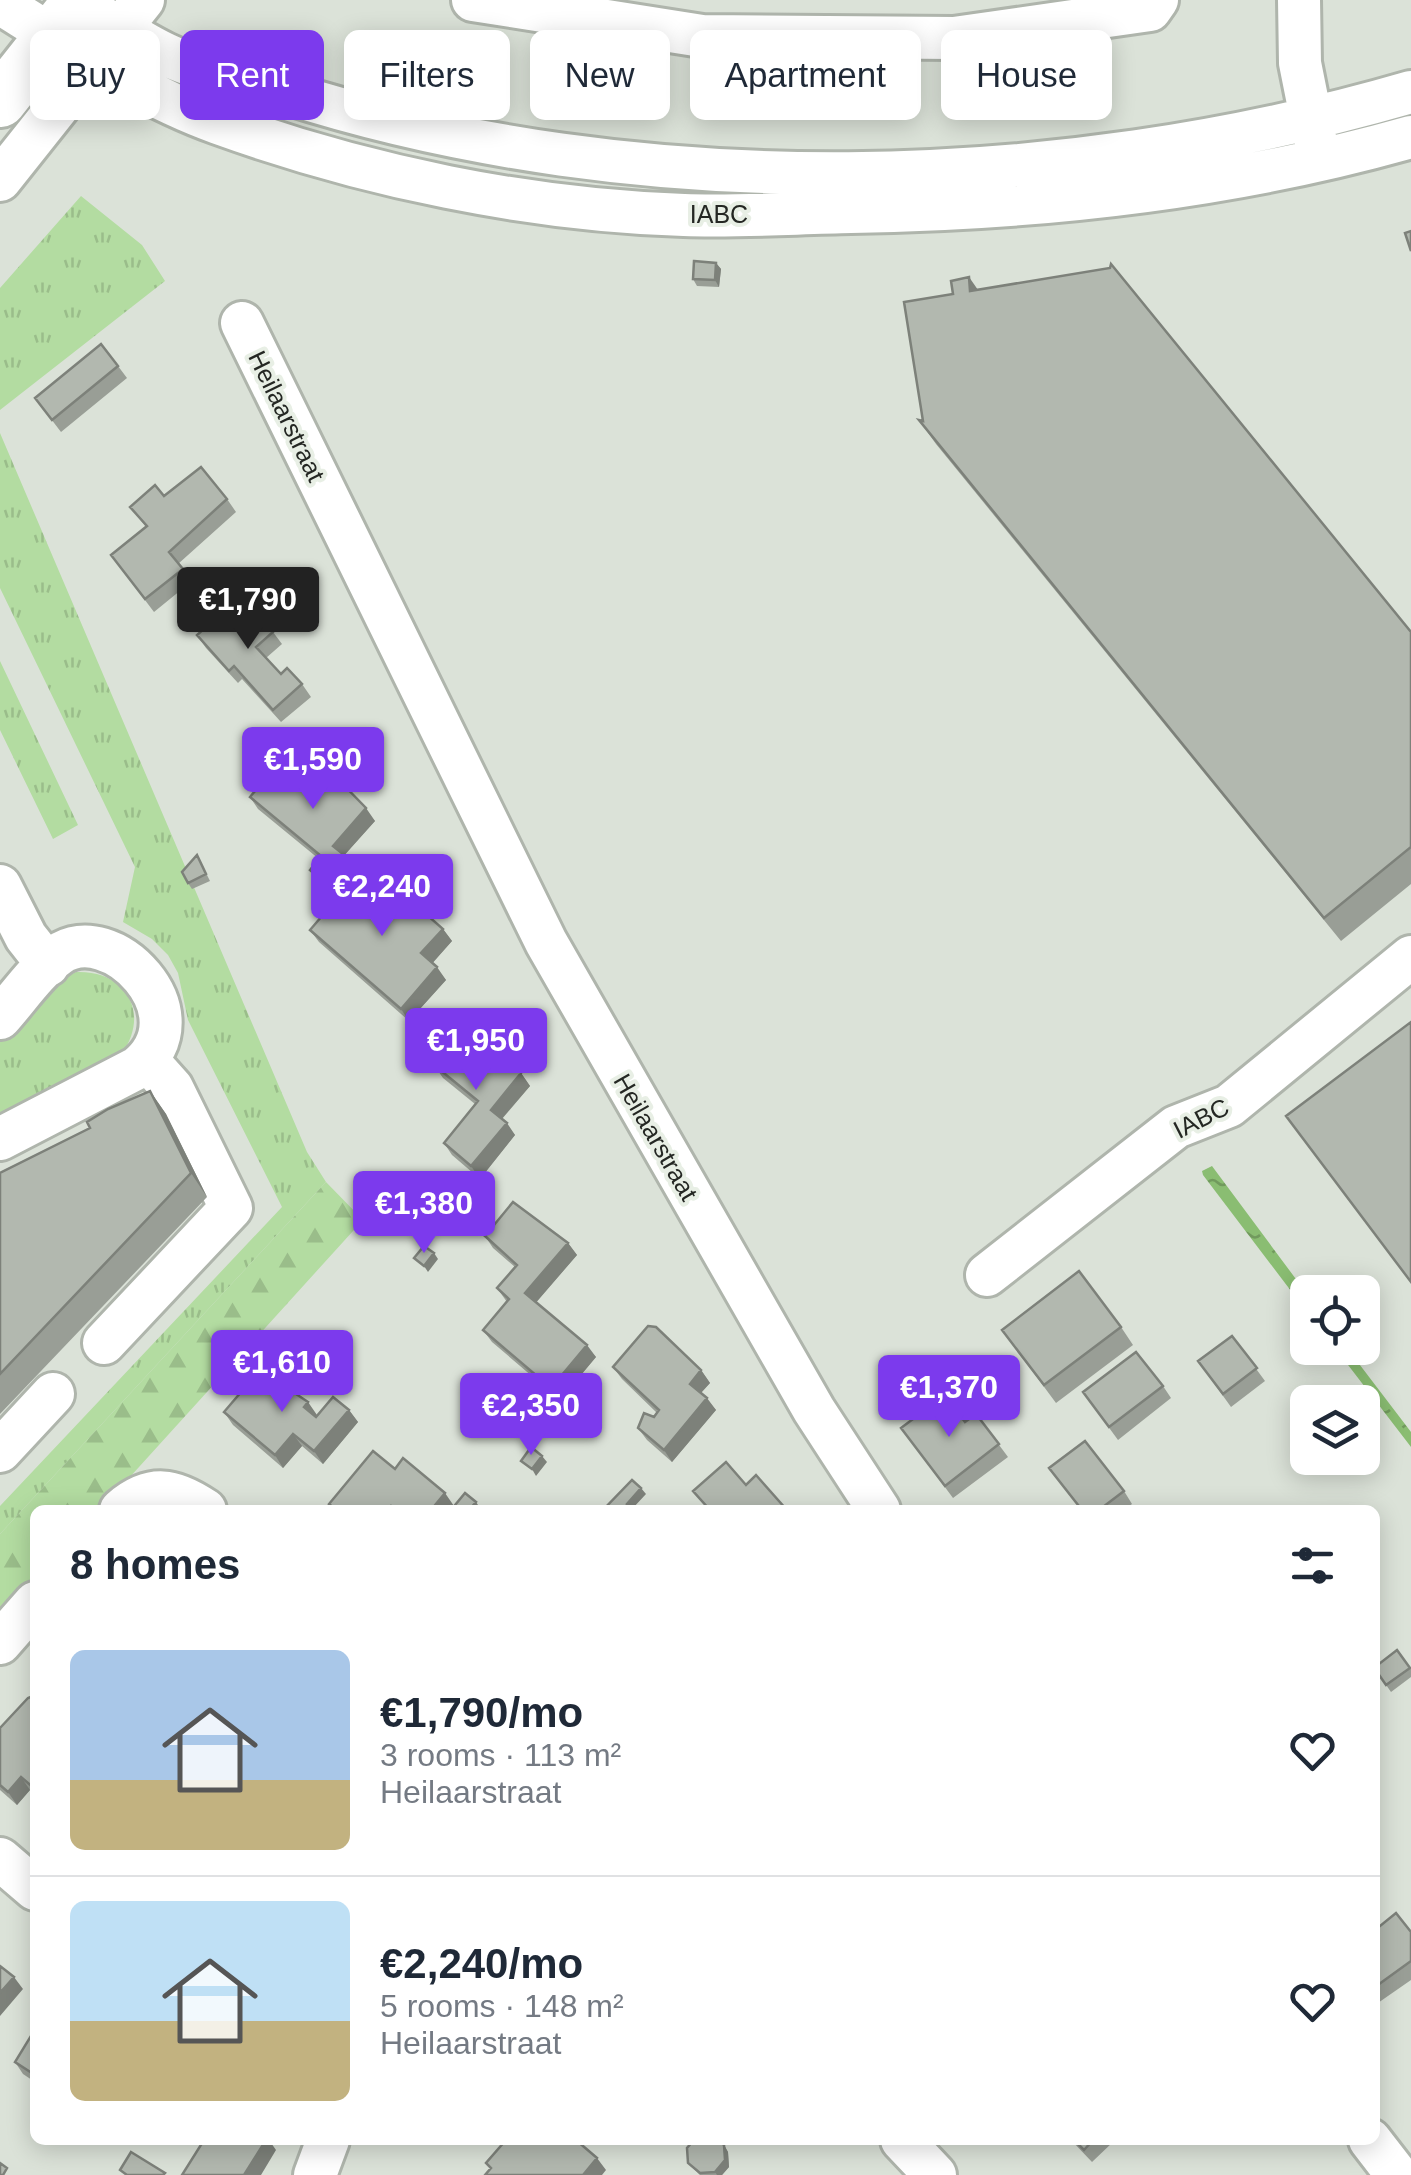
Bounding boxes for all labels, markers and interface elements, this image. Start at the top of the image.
chip: Buy [30,30,160,120]
chip: Rent [180,30,324,120]
chip: Filters [344,30,510,120]
chip: New [530,30,670,120]
chip: Apartment [690,30,921,120]
chip: House [941,30,1112,120]
street label: IABC [690,200,748,228]
street label: Heilaarstraat [243,346,331,486]
pin: €1,790 [167,567,329,652]
text: €1,790 [199,581,297,617]
pin: €1,590 [232,727,394,812]
text: €1,590 [264,741,362,777]
pin: €2,240 [301,854,463,939]
text: €2,240 [333,868,431,904]
pin: €1,950 [395,1008,557,1093]
text: €1,950 [427,1022,525,1058]
street label: Heilaarstraat [608,1069,704,1205]
street label: IABC [1169,1092,1233,1144]
pin: €1,380 [343,1171,505,1256]
text: €1,380 [375,1185,473,1221]
map controls [1290,1275,1380,1475]
button: locate [1290,1275,1380,1365]
pin: €1,610 [201,1330,363,1415]
text: €1,610 [233,1344,331,1380]
pin: €1,370 [868,1355,1030,1440]
text: €1,370 [900,1369,998,1405]
pin: €2,350 [450,1373,612,1458]
button: layers [1290,1385,1380,1475]
text: €2,350 [482,1387,580,1423]
icon: filters [1285,1538,1340,1593]
text: 8 homes [70,1541,240,1588]
text: €1,790/mo [380,1689,583,1736]
icon: home [150,1690,270,1810]
icon: heart [1285,1723,1340,1778]
text: 3 rooms · 113 m² [380,1737,621,1773]
text: Heilaarstraat [380,1774,561,1810]
text: €2,240/mo [380,1940,583,1987]
icon: home [150,1941,270,2061]
icon: heart [1285,1974,1340,2029]
text: 5 rooms · 148 m² [380,1988,624,2024]
text: Heilaarstraat [380,2025,561,2061]

